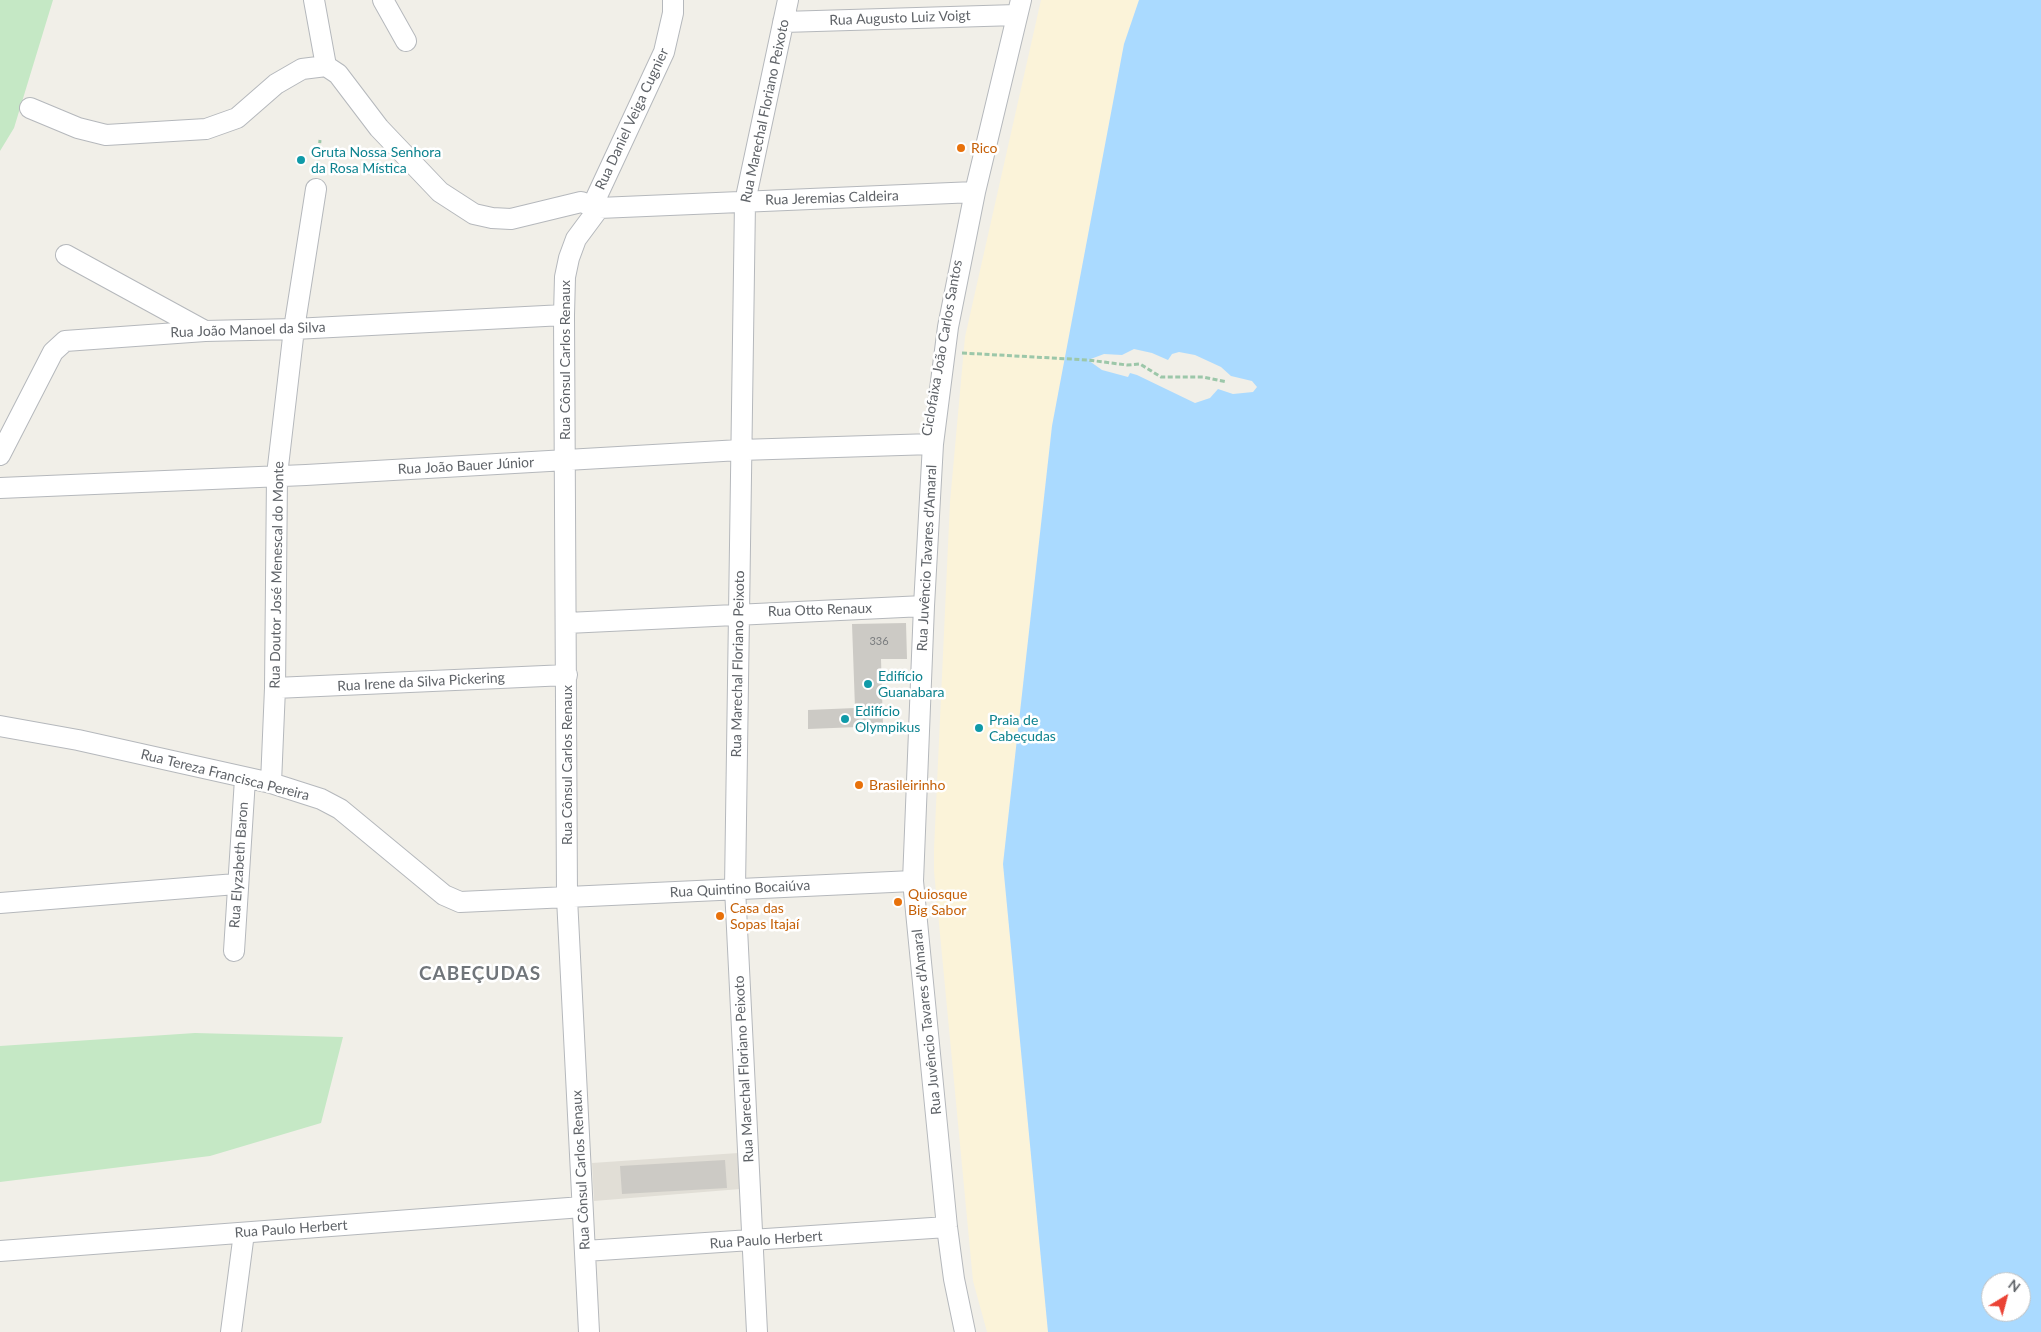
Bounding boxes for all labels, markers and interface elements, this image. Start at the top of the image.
street label: Rua Augusto Luiz Voigt [829,7,971,29]
street label: Rua Marechal Floriano Peixoto [737,18,793,204]
street label: Rua Daniel Veiga Cugnier [592,45,672,193]
place label: Rico [971,140,998,156]
marker: Rico [955,142,967,154]
place label: Gruta Nossa Senhora da Rosa Mística [311,144,441,176]
marker: Gruta Nossa Senhora da Rosa Mística [295,154,307,166]
street label: Rua Jeremias Caldeira [765,187,899,209]
street label: Ciclofaixa João Carlos Santos [918,259,966,437]
street label: Rua Cônsul Carlos Renaux [557,280,573,440]
street label: Rua João Manoel da Silva [170,319,326,341]
street label: Rua João Bauer Júnior [397,454,535,478]
street label: Rua Doutor José Menescal do Monte [267,461,287,689]
street label: Rua Juvêncio Tavares d'Amaral [914,464,940,652]
street label: Rua Marechal Floriano Peixoto [728,570,748,758]
street label: Rua Otto Renaux [768,600,872,620]
house number: 336 [869,634,889,648]
place label: Edifício Guanabara [878,668,944,700]
street label: Rua Irene da Silva Pickering [337,669,505,695]
marker: Edifício Guanabara [862,678,874,690]
street label: Rua Cônsul Carlos Renaux [559,685,575,845]
place label: Edifício Olympikus [855,703,920,736]
place label: Praia de Cabeçudas [989,712,1056,744]
marker: Edifício Olympikus [839,713,851,725]
marker: Praia de Cabeçudas [973,722,985,734]
street label: Rua Tereza Francisca Pereira [139,746,311,804]
place label: Brasileirinho [869,777,945,793]
marker: Brasileirinho [853,779,865,791]
street label: Rua Elyzabeth Baron [226,801,252,929]
street label: Rua Quintino Bocaiúva [669,877,811,901]
place label: Quiosque Big Sabor [908,886,967,919]
marker: Quiosque Big Sabor [892,896,904,908]
place label: Casa das Sopas Itajaí [730,900,799,932]
marker: Casa das Sopas Itajaí [714,910,726,922]
street label: Rua Juvêncio Tavares d'Amaral [909,928,945,1116]
district label: CABEÇUDAS [418,963,542,985]
street label: Rua Marechal Floriano Peixoto [731,975,757,1163]
street label: Rua Cônsul Carlos Renaux [568,1090,594,1250]
street label: Rua Paulo Herbert [234,1217,348,1241]
street label: Rua Paulo Herbert [709,1228,823,1252]
north arrow [1981,1272,2031,1322]
text: N [2005,1275,2024,1295]

